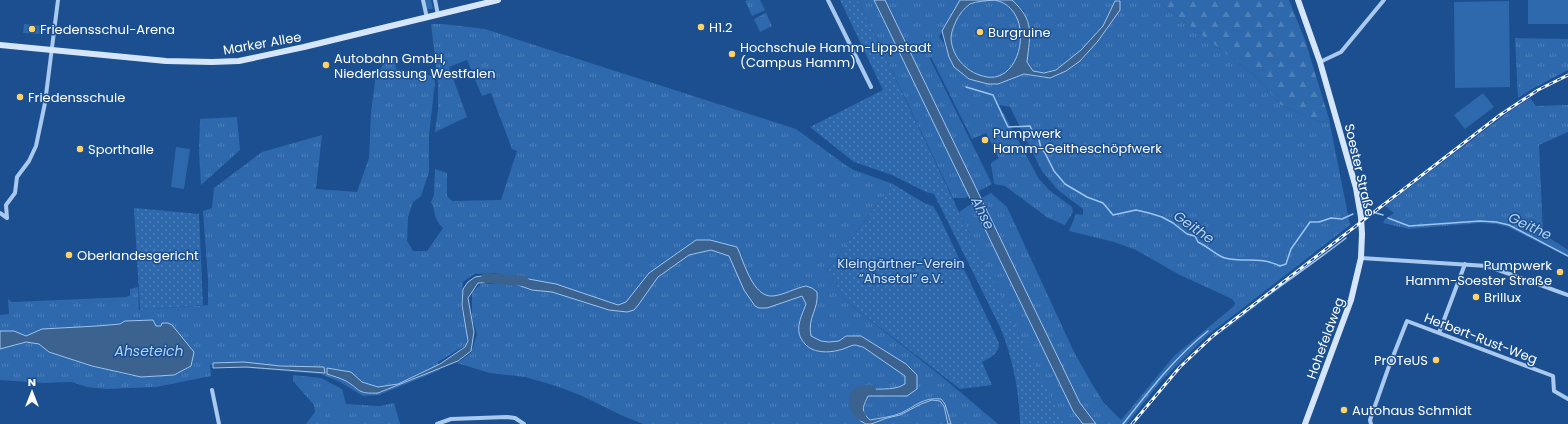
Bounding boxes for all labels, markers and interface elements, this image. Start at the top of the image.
place label: H1.2 [709,18,732,37]
place label: Friedensschul-Arena [40,20,175,39]
marker: H1.2 [696,22,706,32]
place label: Burgruine [988,23,1051,42]
marker: Friedensschul-Arena [27,24,37,34]
street label: Marker Allee [221,27,303,60]
marker: Burgruine [975,27,985,37]
place label: Hochschule Hamm-Lippstadt (Campus Hamm) [740,38,932,72]
place label: Autobahn GmbH, Niederlassung Westfalen [334,49,495,83]
marker: Hochschule Hamm-Lippstadt (Campus Hamm) [727,49,737,59]
marker: Autobahn GmbH, Niederlassung Westfalen [321,60,331,70]
place label: Friedensschule [28,88,125,107]
marker: Friedensschule [15,92,25,102]
street label: Soester Straße [1340,122,1379,218]
place label: Pumpwerk Hamm-Geitheschöpfwerk [993,124,1162,158]
marker: Pumpwerk Hamm-Geitheschöpfwerk [980,135,990,145]
place label: Sporthalle [88,140,154,159]
marker: Sporthalle [75,144,85,154]
water label: Ahse [966,192,1000,233]
water label: Geithe [1170,206,1219,248]
water label: Geithe [1505,207,1555,245]
place label: Oberlandesgericht [77,246,199,265]
marker: Oberlandesgericht [64,250,74,260]
park label: Kleingärtner-Verein “Ahsetal” e.V. [837,254,965,288]
place label: Pumpwerk Hamm-Soester Straße [1405,256,1552,290]
marker: Pumpwerk Hamm-Soester Straße [1555,267,1565,277]
place label: Brillux [1484,288,1522,307]
marker: Brillux [1471,292,1481,302]
street label: Hohefeldweg [1302,295,1349,382]
street label: Herbert-Rust-Weg [1421,308,1540,369]
water label: Ahseteich [113,341,184,361]
place label: PrOTeUS [1374,351,1428,370]
marker: PrOTeUS [1431,355,1441,365]
north arrow [12,372,52,412]
text: N [28,374,36,390]
place label: Autohaus Schmidt [1352,401,1472,420]
marker: Autohaus Schmidt [1339,405,1349,415]

